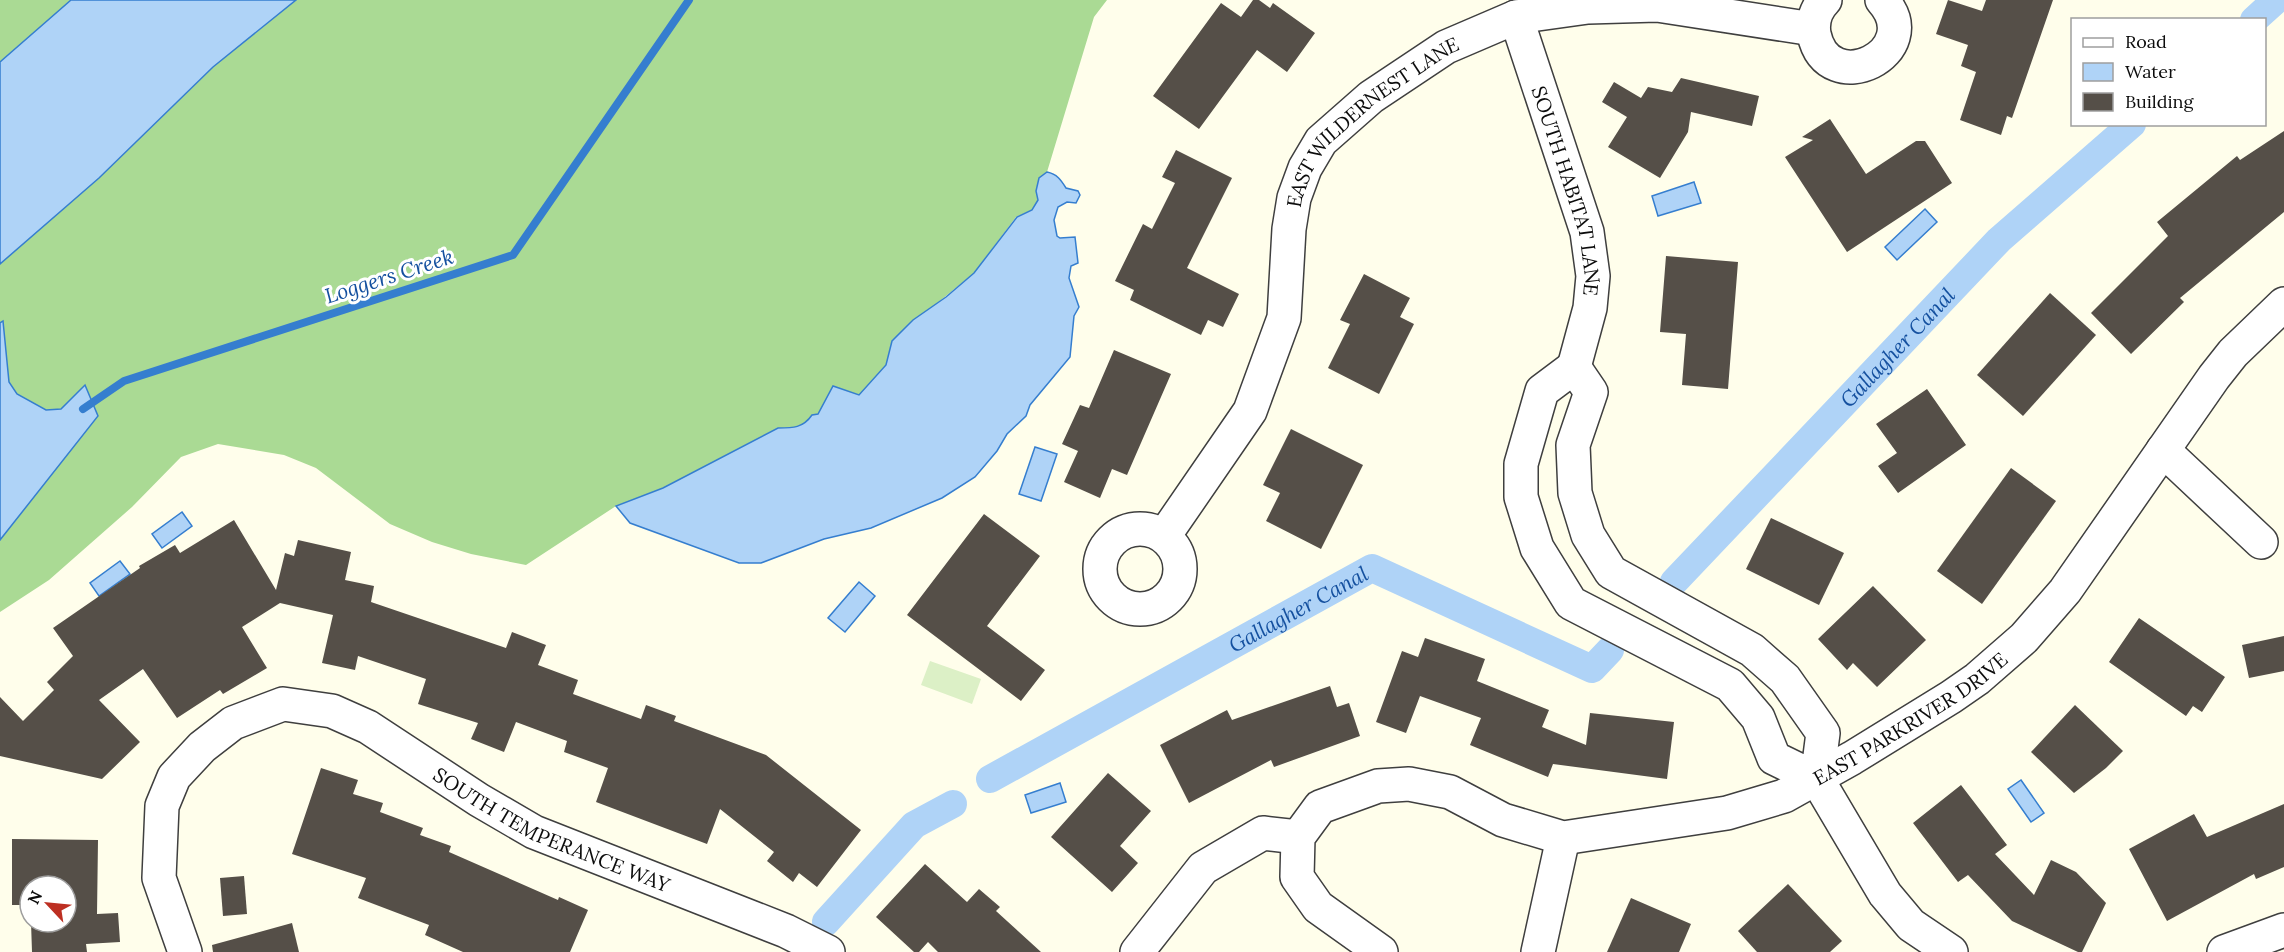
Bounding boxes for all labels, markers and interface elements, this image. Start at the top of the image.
legend [2071,18,2266,126]
text: Road [2125,30,2167,53]
street label: EAST WILDERNEST LANE [1280,31,1462,209]
text: Water [2125,60,2176,83]
street label: SOUTH HABITAT LANE [1527,83,1606,297]
text: Building [2125,90,2195,113]
water label: Loggers Creek [321,243,457,309]
water label: Gallagher Canal [1834,282,1960,413]
water label: Gallagher Canal [1224,559,1373,658]
street label: EAST PARKRIVER DRIVE [1808,646,2012,790]
street label: SOUTH TEMPERANCE WAY [429,761,674,897]
north arrow [18,874,78,934]
text: N [23,887,46,907]

